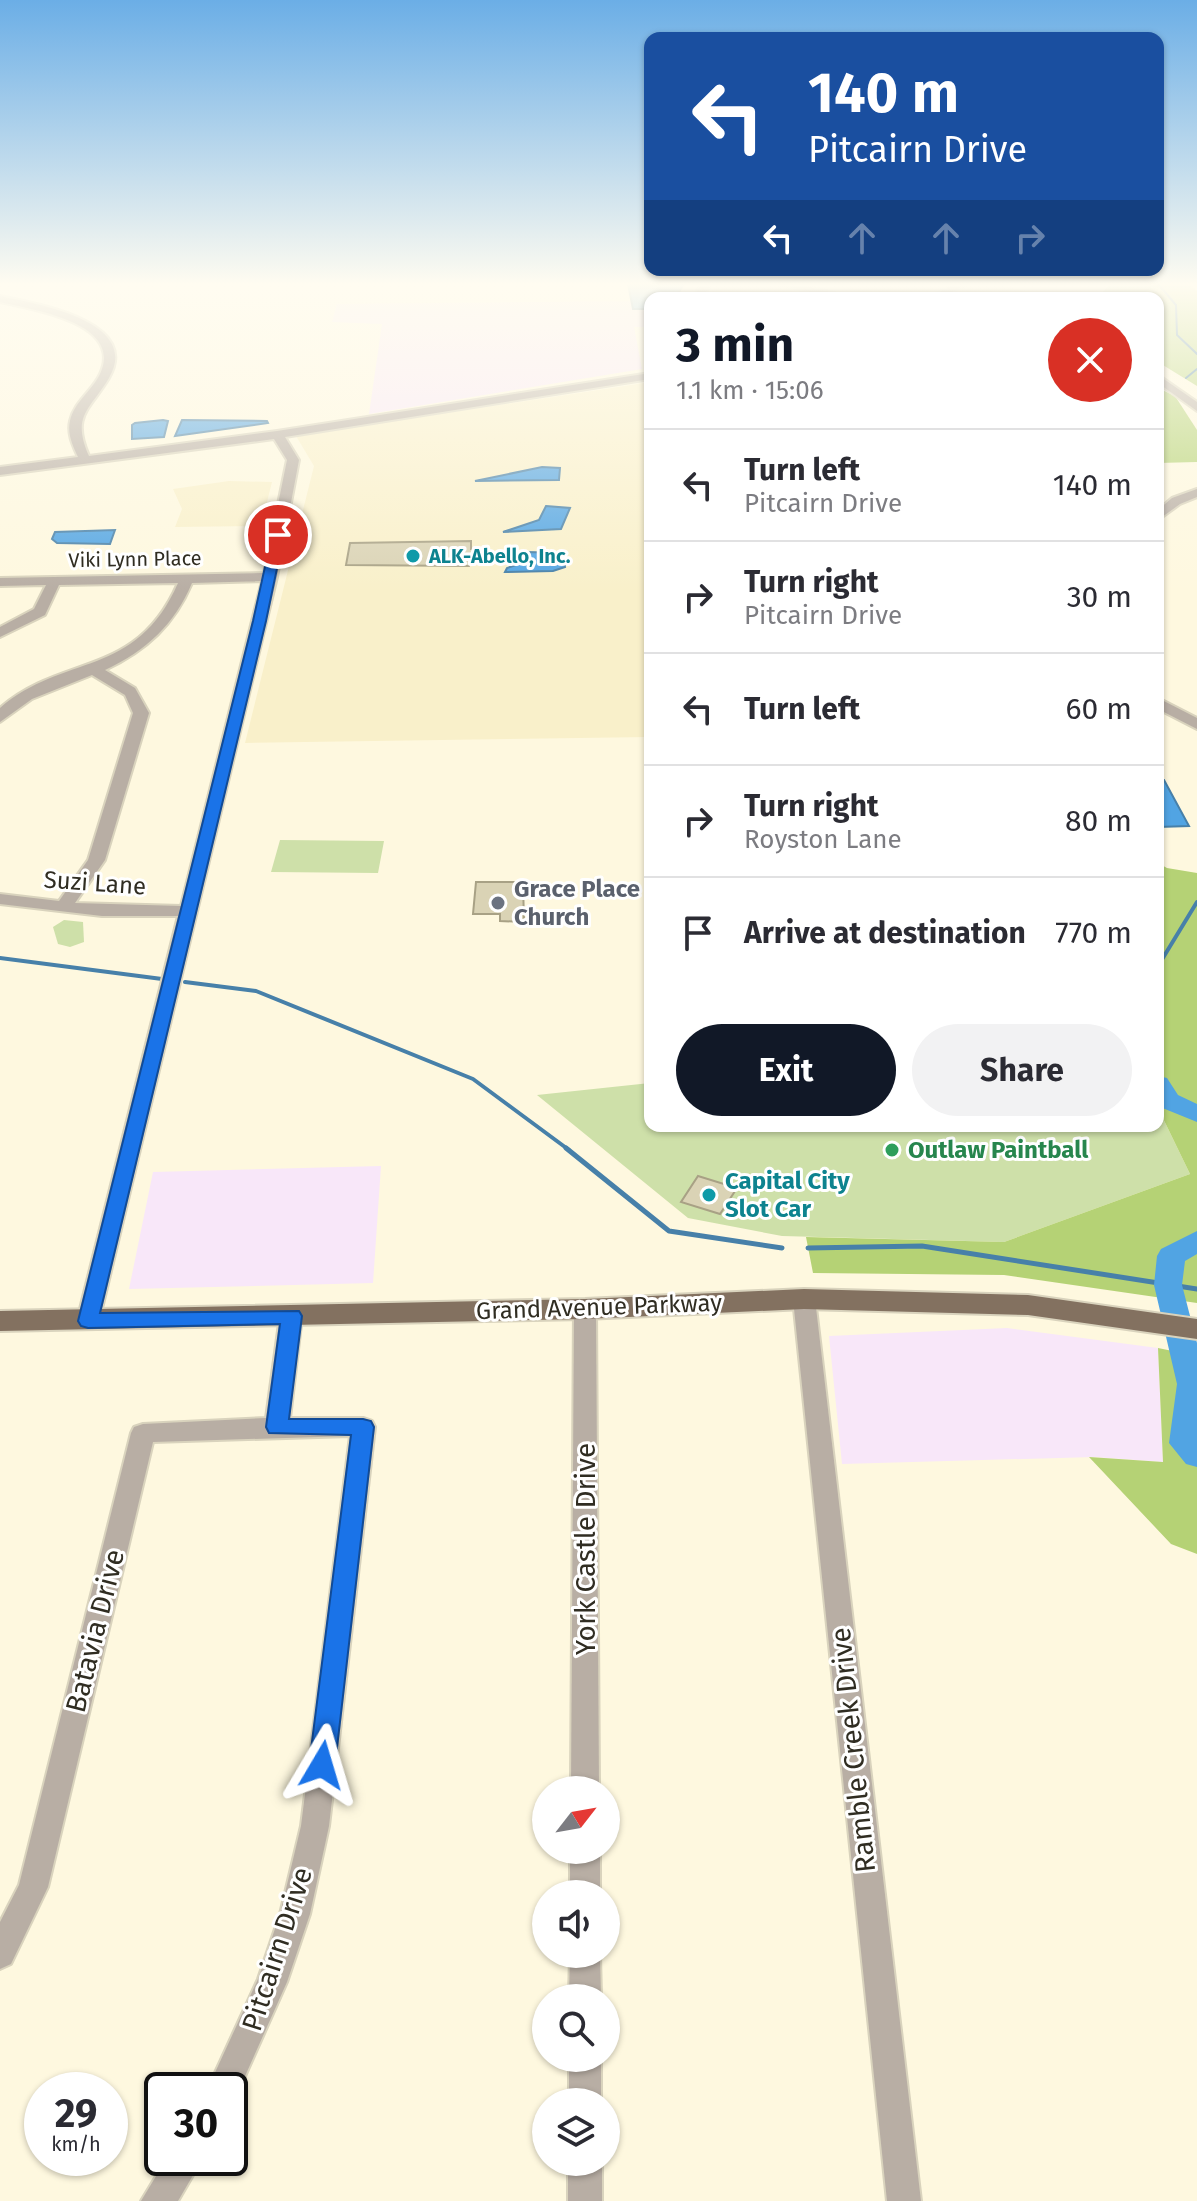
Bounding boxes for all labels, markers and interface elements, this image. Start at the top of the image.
text: 140 m [808,60,959,127]
icon: left [676,64,780,168]
text: Pitcairn Drive [808,128,1027,172]
icon: left [756,216,800,260]
icon: ahead [840,216,884,260]
icon: ahead [924,216,968,260]
icon: right [1008,216,1052,260]
text: 3 min [676,316,794,374]
button: close [1048,318,1132,402]
text: 1.1 km · 15:06 [676,375,824,406]
text: Turn left [744,452,860,488]
icon: left [676,463,720,507]
text: 140 m [1053,467,1132,503]
text: Pitcairn Drive [744,488,902,519]
pin [244,501,312,569]
icon: arrive [256,513,300,557]
place label: ALK-Abello, Inc. [428,544,571,568]
street label: Viki Lynn Place [68,546,202,572]
marker: ALK-Abello, Inc. [404,547,422,565]
text: Turn right [744,564,879,600]
icon: right [676,575,720,619]
text: 30 m [1067,579,1132,615]
text: Pitcairn Drive [744,600,902,631]
icon: left [676,687,720,731]
text: Turn left [744,691,860,727]
text: 60 m [1066,691,1132,727]
text: Turn right [744,788,879,824]
icon: right [676,799,720,843]
text: 80 m [1065,803,1132,839]
text: Royston Lane [744,824,902,855]
street label: Suzi Lane [43,865,147,901]
place label: Grace Place Church [514,875,640,931]
marker: Grace Place Church [489,894,507,912]
icon: arrive [676,911,720,955]
text: Arrive at destination [744,915,1026,951]
text: 770 m [1055,915,1132,951]
button: Exit [676,1024,896,1116]
button: Share [912,1024,1132,1116]
place label: Outlaw Paintball [908,1136,1089,1164]
marker: Outlaw Paintball [883,1141,901,1159]
place label: Capital City Slot Car [725,1167,850,1223]
marker: Capital City Slot Car [700,1186,718,1204]
street label: Grand Avenue Parkway [476,1289,723,1325]
street label: York Castle Drive [569,1443,602,1655]
street label: Batavia Drive [59,1546,131,1716]
street label: Ramble Creek Drive [824,1626,882,1874]
position arrow [280,1723,364,1807]
north arrow [532,1776,620,1864]
map controls [532,1776,620,2176]
street label: Pitcairn Drive [235,1863,319,2035]
button: sound [532,1880,620,1968]
button: search [532,1984,620,2072]
speed limit sign: 30 [144,2072,248,2176]
button: layers [532,2088,620,2176]
text: 29 [55,2090,97,2138]
text: km/h [51,2132,101,2156]

